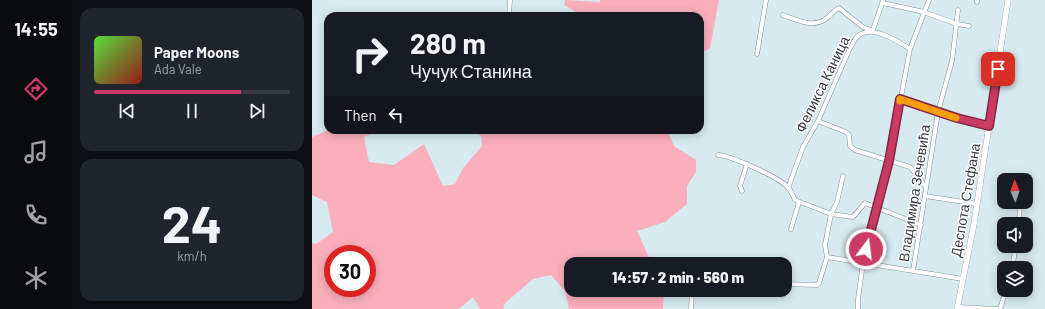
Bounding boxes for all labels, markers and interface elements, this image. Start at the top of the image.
text: 14:55 [14,18,58,40]
text: 280 m [410,26,486,60]
icon: right [344,28,396,80]
street label: Феликса Каница [791,33,853,135]
text: Paper Moons [154,43,239,61]
pin [981,52,1015,86]
icon: arrive [987,58,1009,80]
text: Чучук Станина [410,60,532,82]
text: Ada Vale [154,61,202,77]
icon: directions [22,75,50,103]
icon: previous [116,100,138,122]
icon: pause [181,100,203,122]
icon: next [246,100,268,122]
icon: left [385,104,407,126]
text: Then [344,106,377,124]
street label: Владимира Зечевића [895,123,933,263]
icon: music [22,138,50,166]
street label: Деспота Стефана [947,142,983,258]
north arrow [997,173,1033,209]
map controls [997,173,1033,297]
text: 24 [162,191,222,253]
icon: phone [22,201,50,229]
button: sound [997,217,1033,253]
position arrow [845,228,887,270]
speed limit sign: 30 [324,245,376,297]
text: km/h [177,248,207,264]
button: layers [997,261,1033,297]
icon: climate [22,264,50,292]
text: 14:57 · 2 min · 560 m [612,268,744,286]

